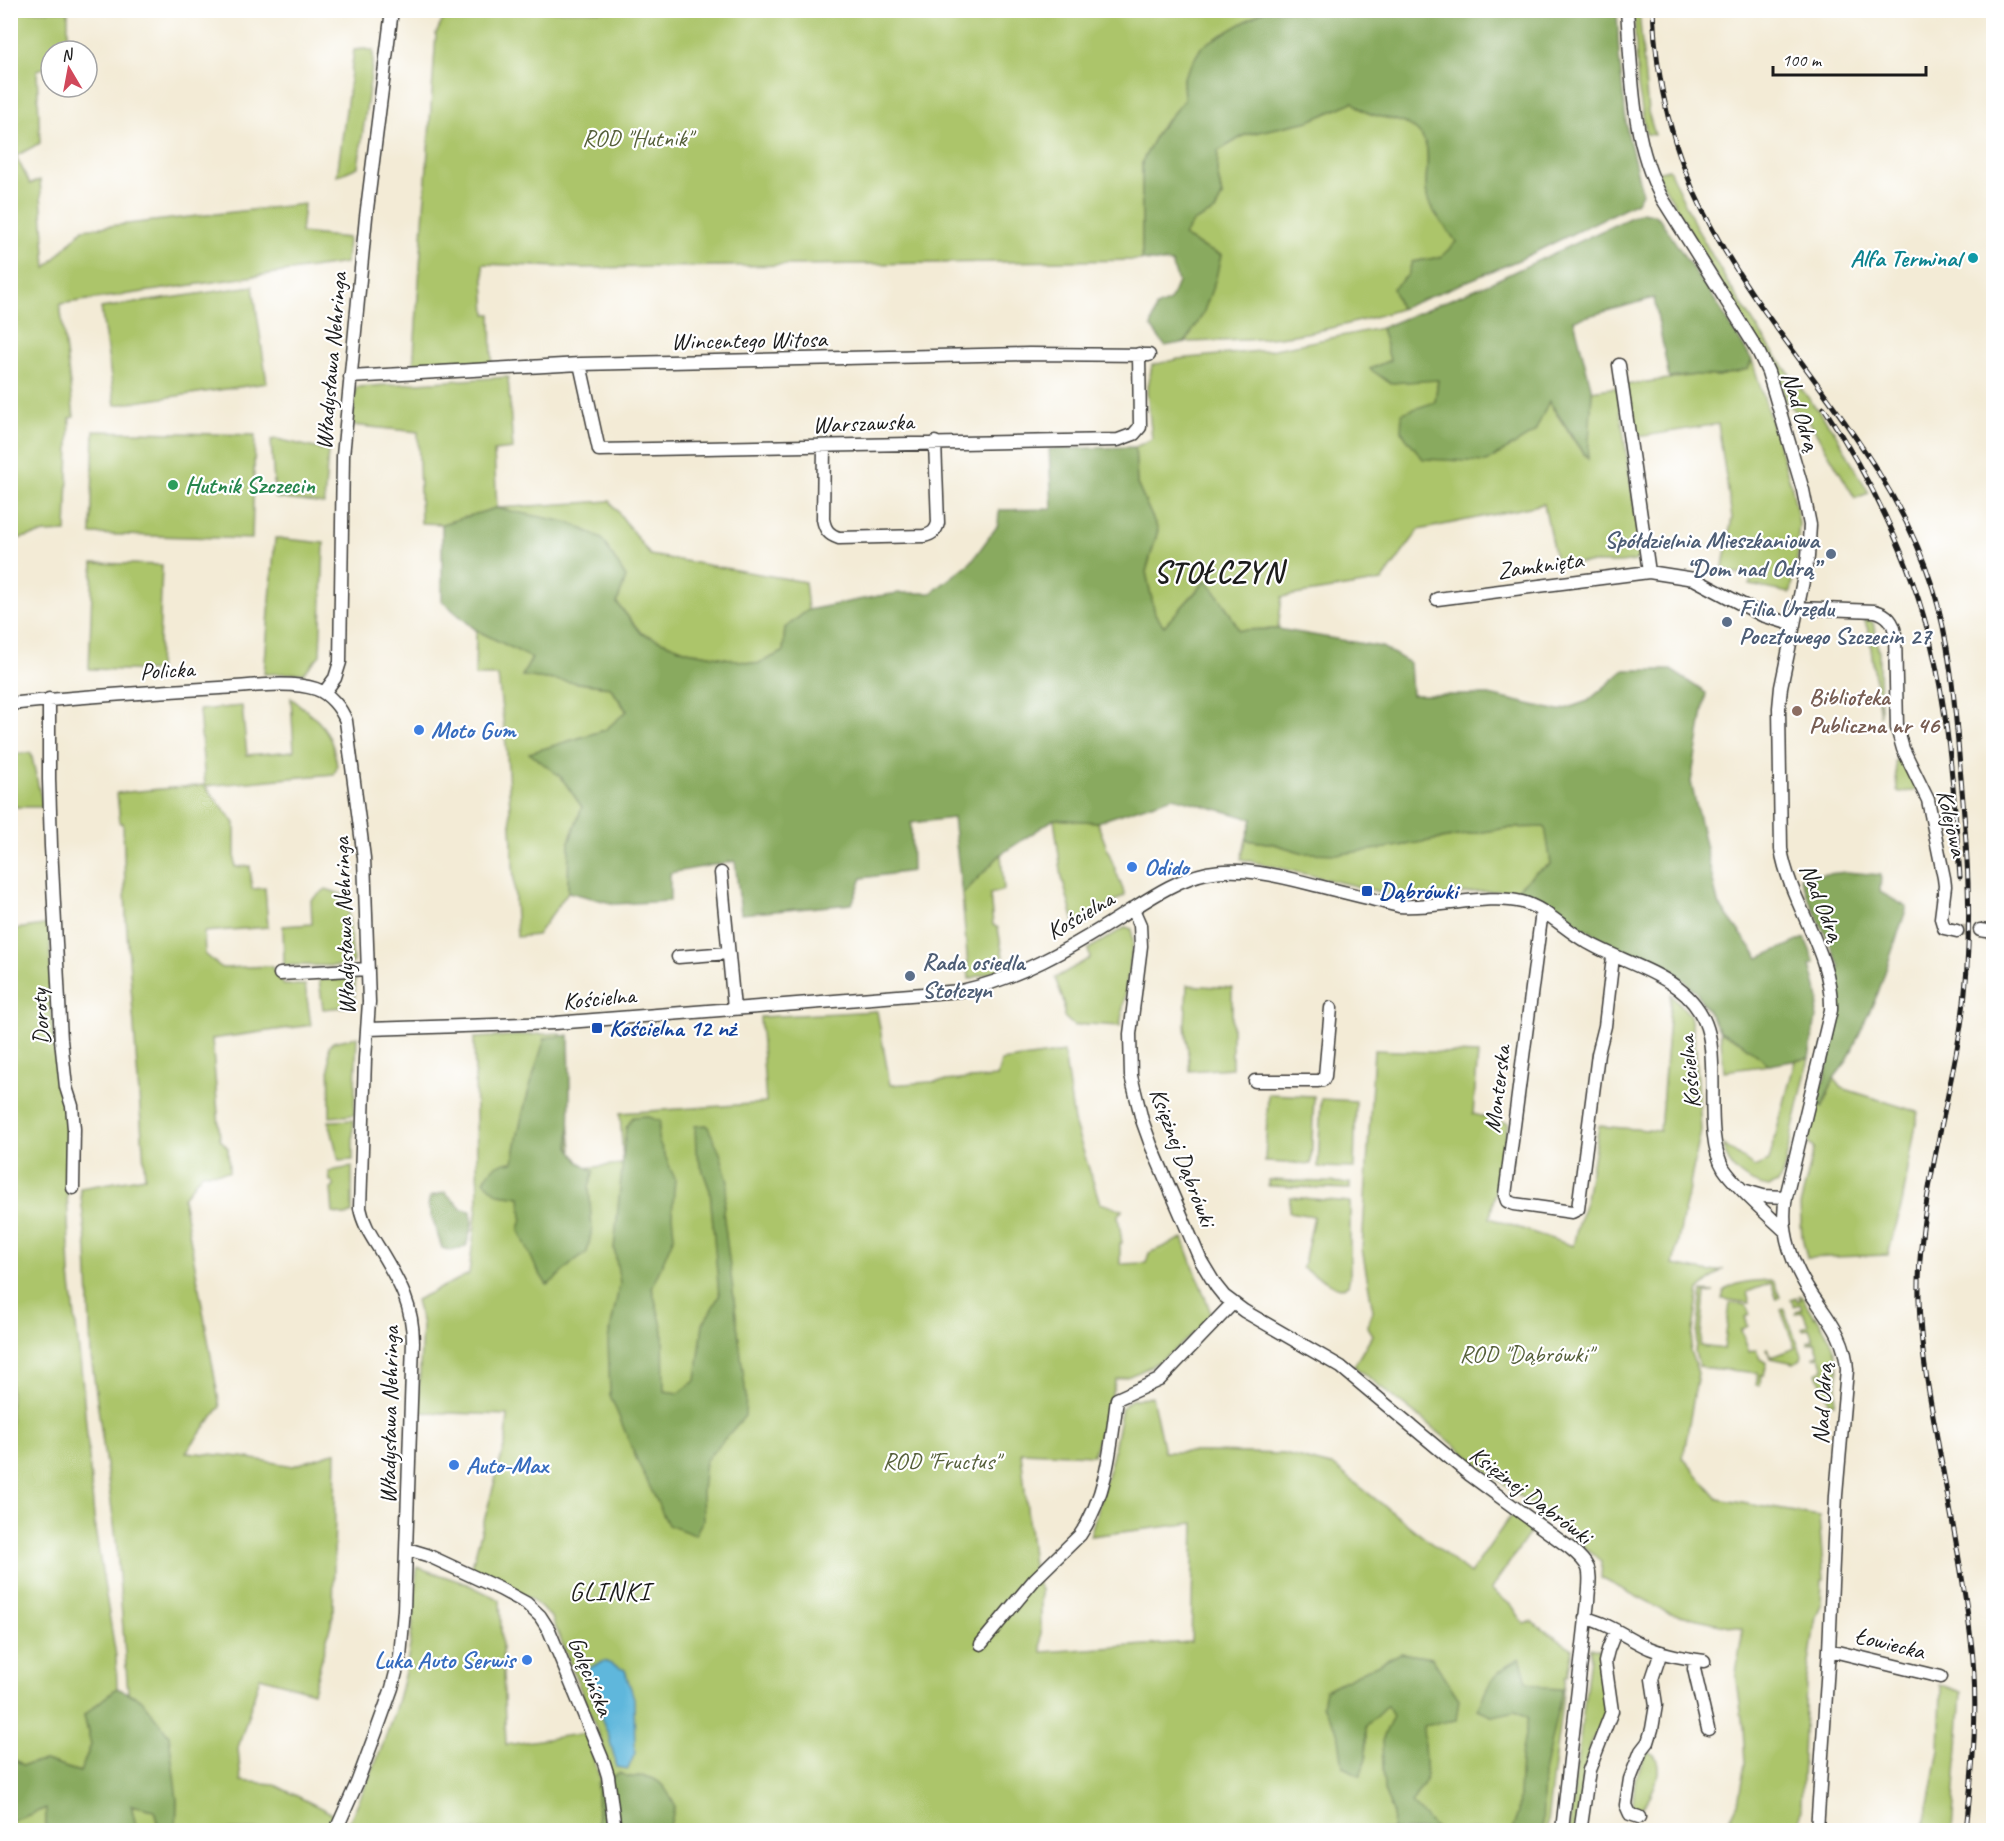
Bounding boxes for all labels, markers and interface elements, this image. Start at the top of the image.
north arrow [39,39,99,99]
scale bar [1773,39,1926,77]
text: N [60,44,76,66]
text: 100 m [1782,49,1823,71]
park label: ROD "Hutnik" [582,123,697,153]
place label: Alfa Terminal [1850,243,1966,273]
marker: Alfa Terminal [1966,251,1980,265]
street label: Władysława Nehringa [308,270,354,451]
street label: Wincentego Witosa [671,324,829,356]
street label: Nad Odrą [1775,368,1828,455]
street label: Warszawska [812,406,916,440]
place label: Hutnik Szczecin [185,470,316,500]
marker: Hutnik Szczecin [166,478,180,492]
place label: Spółdzielnia Mieszkaniowa “Dom nad Odrą” [1604,525,1825,583]
street label: Zamknięta [1495,544,1586,586]
marker: Spółdzielnia Mieszkaniowa “Dom nad Odrą” [1824,547,1838,561]
district label: STOŁCZYN [1154,553,1288,591]
place label: Filia Urzędu Pocztowego Szczecin 27 [1739,593,1933,651]
marker: Filia Urzędu Pocztowego Szczecin 27 [1720,615,1734,629]
street label: Policka [139,653,197,686]
place label: Biblioteka Publiczna nr 46 [1809,682,1941,740]
marker: Biblioteka Publiczna nr 46 [1790,704,1804,718]
place label: Moto Gum [431,715,517,745]
marker: Moto Gum [412,723,426,737]
street label: Kolejowa [1930,787,1975,861]
street label: Władysława Nehringa [326,835,362,1015]
place label: Odido [1144,852,1191,882]
street label: Nad Odrą [1793,859,1852,946]
marker: Odido [1125,860,1139,874]
place label: Dąbrówki [1379,876,1461,906]
street label: Kościelna [1041,883,1121,946]
marker: Dąbrówki [1360,884,1374,898]
place label: Rada osiedla Stołczyn [922,947,1027,1005]
marker: Rada osiedla Stołczyn [903,969,917,983]
street label: Kościelna [561,980,639,1016]
street label: Doroty [23,987,56,1046]
place label: Kościelna 12 nż [609,1013,738,1043]
marker: Kościelna 12 nż [590,1021,604,1035]
street label: Kościelna [1671,1032,1707,1110]
street label: Monterska [1477,1042,1517,1134]
street label: Księżnej Dąbrówki [1143,1084,1224,1233]
street label: Władysława Nehringa [372,1325,406,1504]
park label: ROD "Dąbrówki" [1459,1339,1598,1369]
street label: Nad Odrą [1805,1361,1839,1445]
street label: Księżnej Dąbrówki [1464,1439,1600,1552]
park label: ROD "Fructus" [882,1446,1005,1476]
place label: Auto-Max [466,1450,550,1480]
marker: Auto-Max [447,1458,461,1472]
district label: GLINKI [569,1575,655,1608]
street label: Łowiecka [1852,1620,1929,1666]
street label: Golęcińska [561,1632,621,1722]
place label: Luka Auto Serwis [374,1645,518,1675]
marker: Luka Auto Serwis [520,1653,534,1667]

